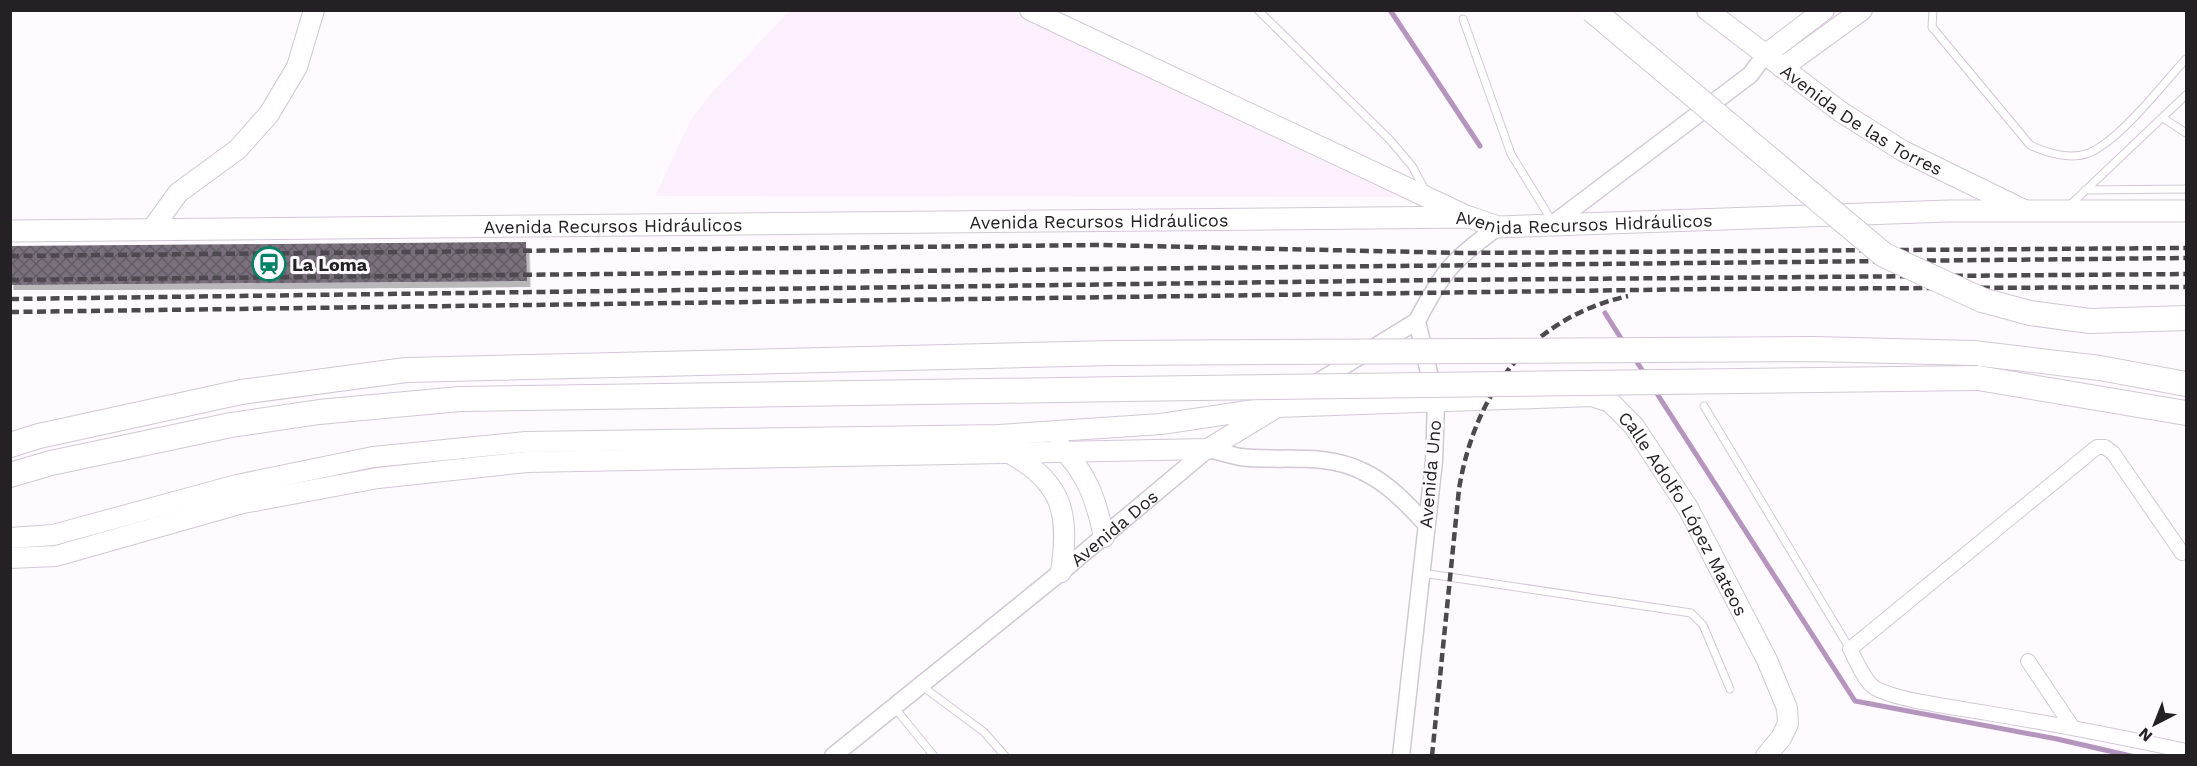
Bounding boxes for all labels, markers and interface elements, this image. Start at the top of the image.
street label: Avenida De las Torres [1777,60,1946,179]
street label: Avenida Recursos Hidráulicos [1455,206,1713,238]
street label: Avenida Recursos Hidráulicos [969,209,1228,232]
street label: Avenida Recursos Hidráulicos [483,213,742,237]
station icon: La Loma [251,246,287,282]
place label: La Loma [292,254,368,275]
street label: Calle Adolfo López Mateos [1615,407,1752,619]
street label: Avenida Uno [1415,419,1445,529]
street label: Avenida Dos [1066,485,1162,570]
north arrow [2125,694,2185,754]
text: N [2135,724,2156,746]

